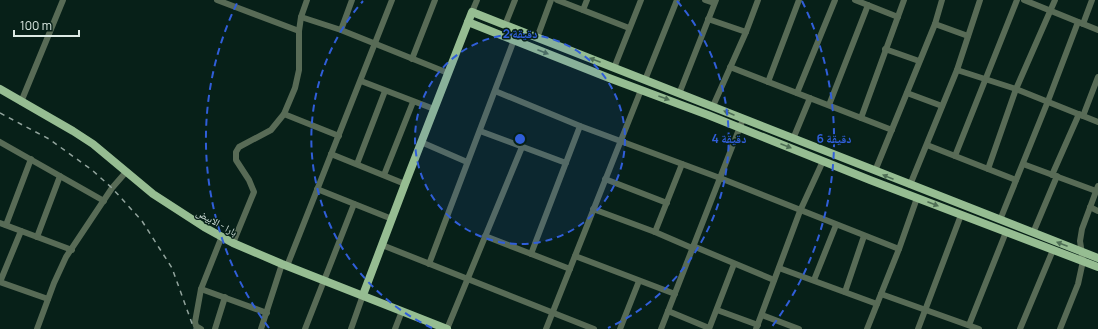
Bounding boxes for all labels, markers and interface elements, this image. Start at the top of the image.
scale bar [14,12,79,38]
text: 100 m [20,17,52,34]
text: 2 دقيقة [503,25,537,42]
one-way arrow [538,49,550,55]
one-way arrow [588,57,600,63]
one-way arrow [659,96,671,102]
one-way arrow [722,109,734,115]
text: 4 دقيقة [712,130,746,147]
text: 6 دقيقة [816,130,852,147]
centre of rings [513,132,527,146]
one-way arrow [780,143,792,149]
one-way arrow [882,173,894,179]
one-way arrow [927,201,939,207]
street label: بارا - الابيض [194,205,240,239]
one-way arrow [1055,241,1067,247]

